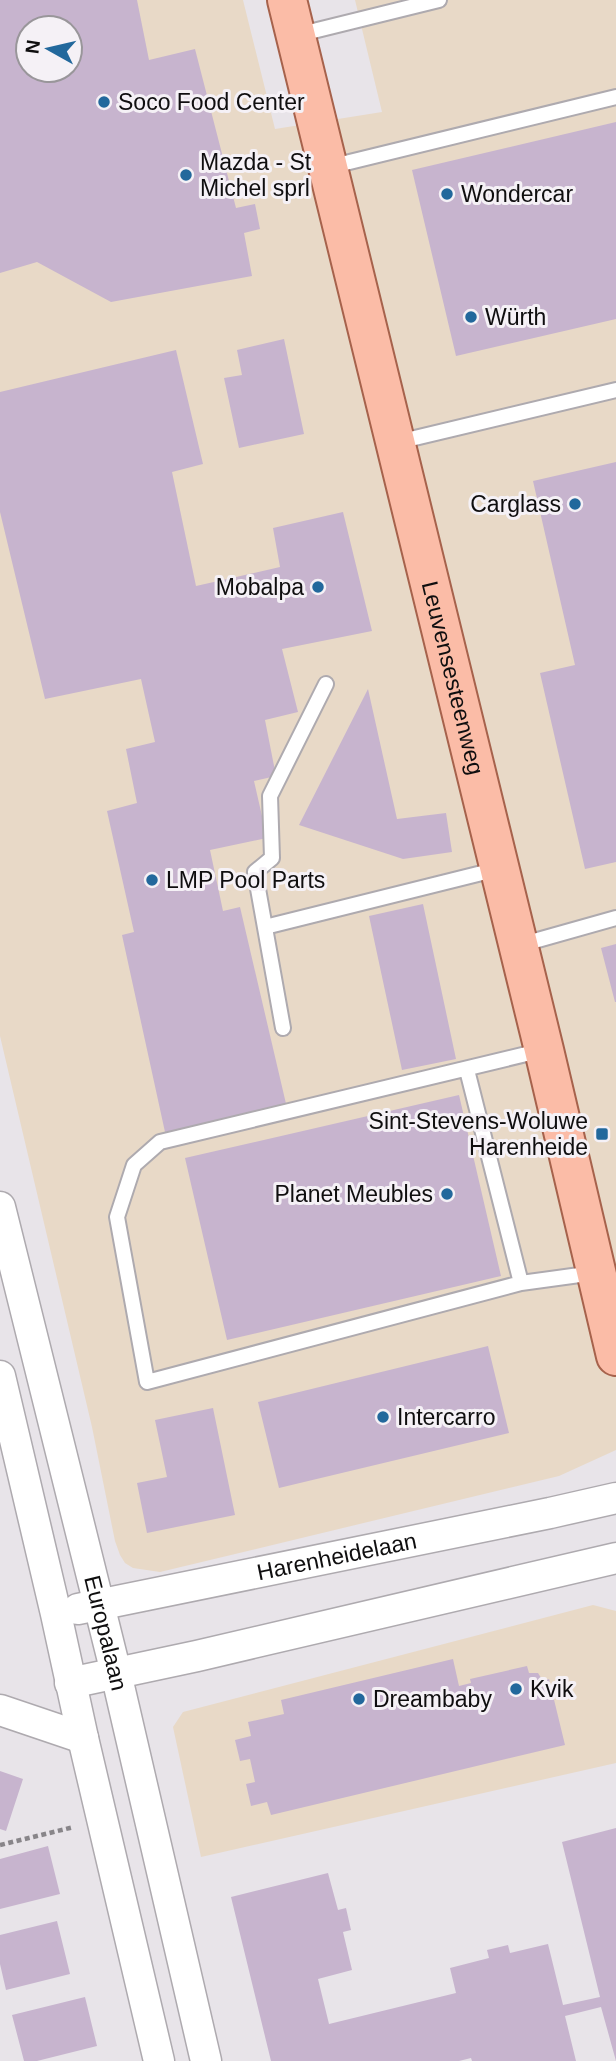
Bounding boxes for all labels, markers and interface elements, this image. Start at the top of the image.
north arrow [14,14,84,84]
text: N [21,38,44,55]
place label: Soco Food Center [118,89,305,115]
marker: Soco Food Center [96,94,112,110]
place label: Mazda - St Michel sprl [200,149,312,201]
marker: Mazda - St Michel sprl [178,167,194,183]
place label: Wondercar [461,181,573,207]
marker: Wondercar [439,186,455,202]
place label: Würth [485,304,546,330]
marker: Würth [463,309,479,325]
place label: Carglass [470,491,561,517]
marker: Carglass [567,496,583,512]
place label: Mobalpa [216,574,304,600]
marker: Mobalpa [310,579,326,595]
street label: Leuvensesteenweg [417,579,489,777]
place label: LMP Pool Parts [166,867,325,893]
marker: LMP Pool Parts [144,872,160,888]
place label: Sint-Stevens-Woluwe Harenheide [369,1108,588,1160]
marker: Sint-Stevens-Woluwe Harenheide [594,1126,610,1142]
place label: Planet Meubles [274,1181,433,1207]
marker: Planet Meubles [439,1186,455,1202]
place label: Intercarro [397,1404,495,1430]
marker: Intercarro [375,1409,391,1425]
street label: Harenheidelaan [254,1527,419,1585]
street label: Europalaan [79,1573,133,1693]
place label: Kvik [530,1676,574,1702]
marker: Kvik [508,1681,524,1697]
place label: Dreambaby [373,1686,492,1712]
marker: Dreambaby [351,1691,367,1707]

